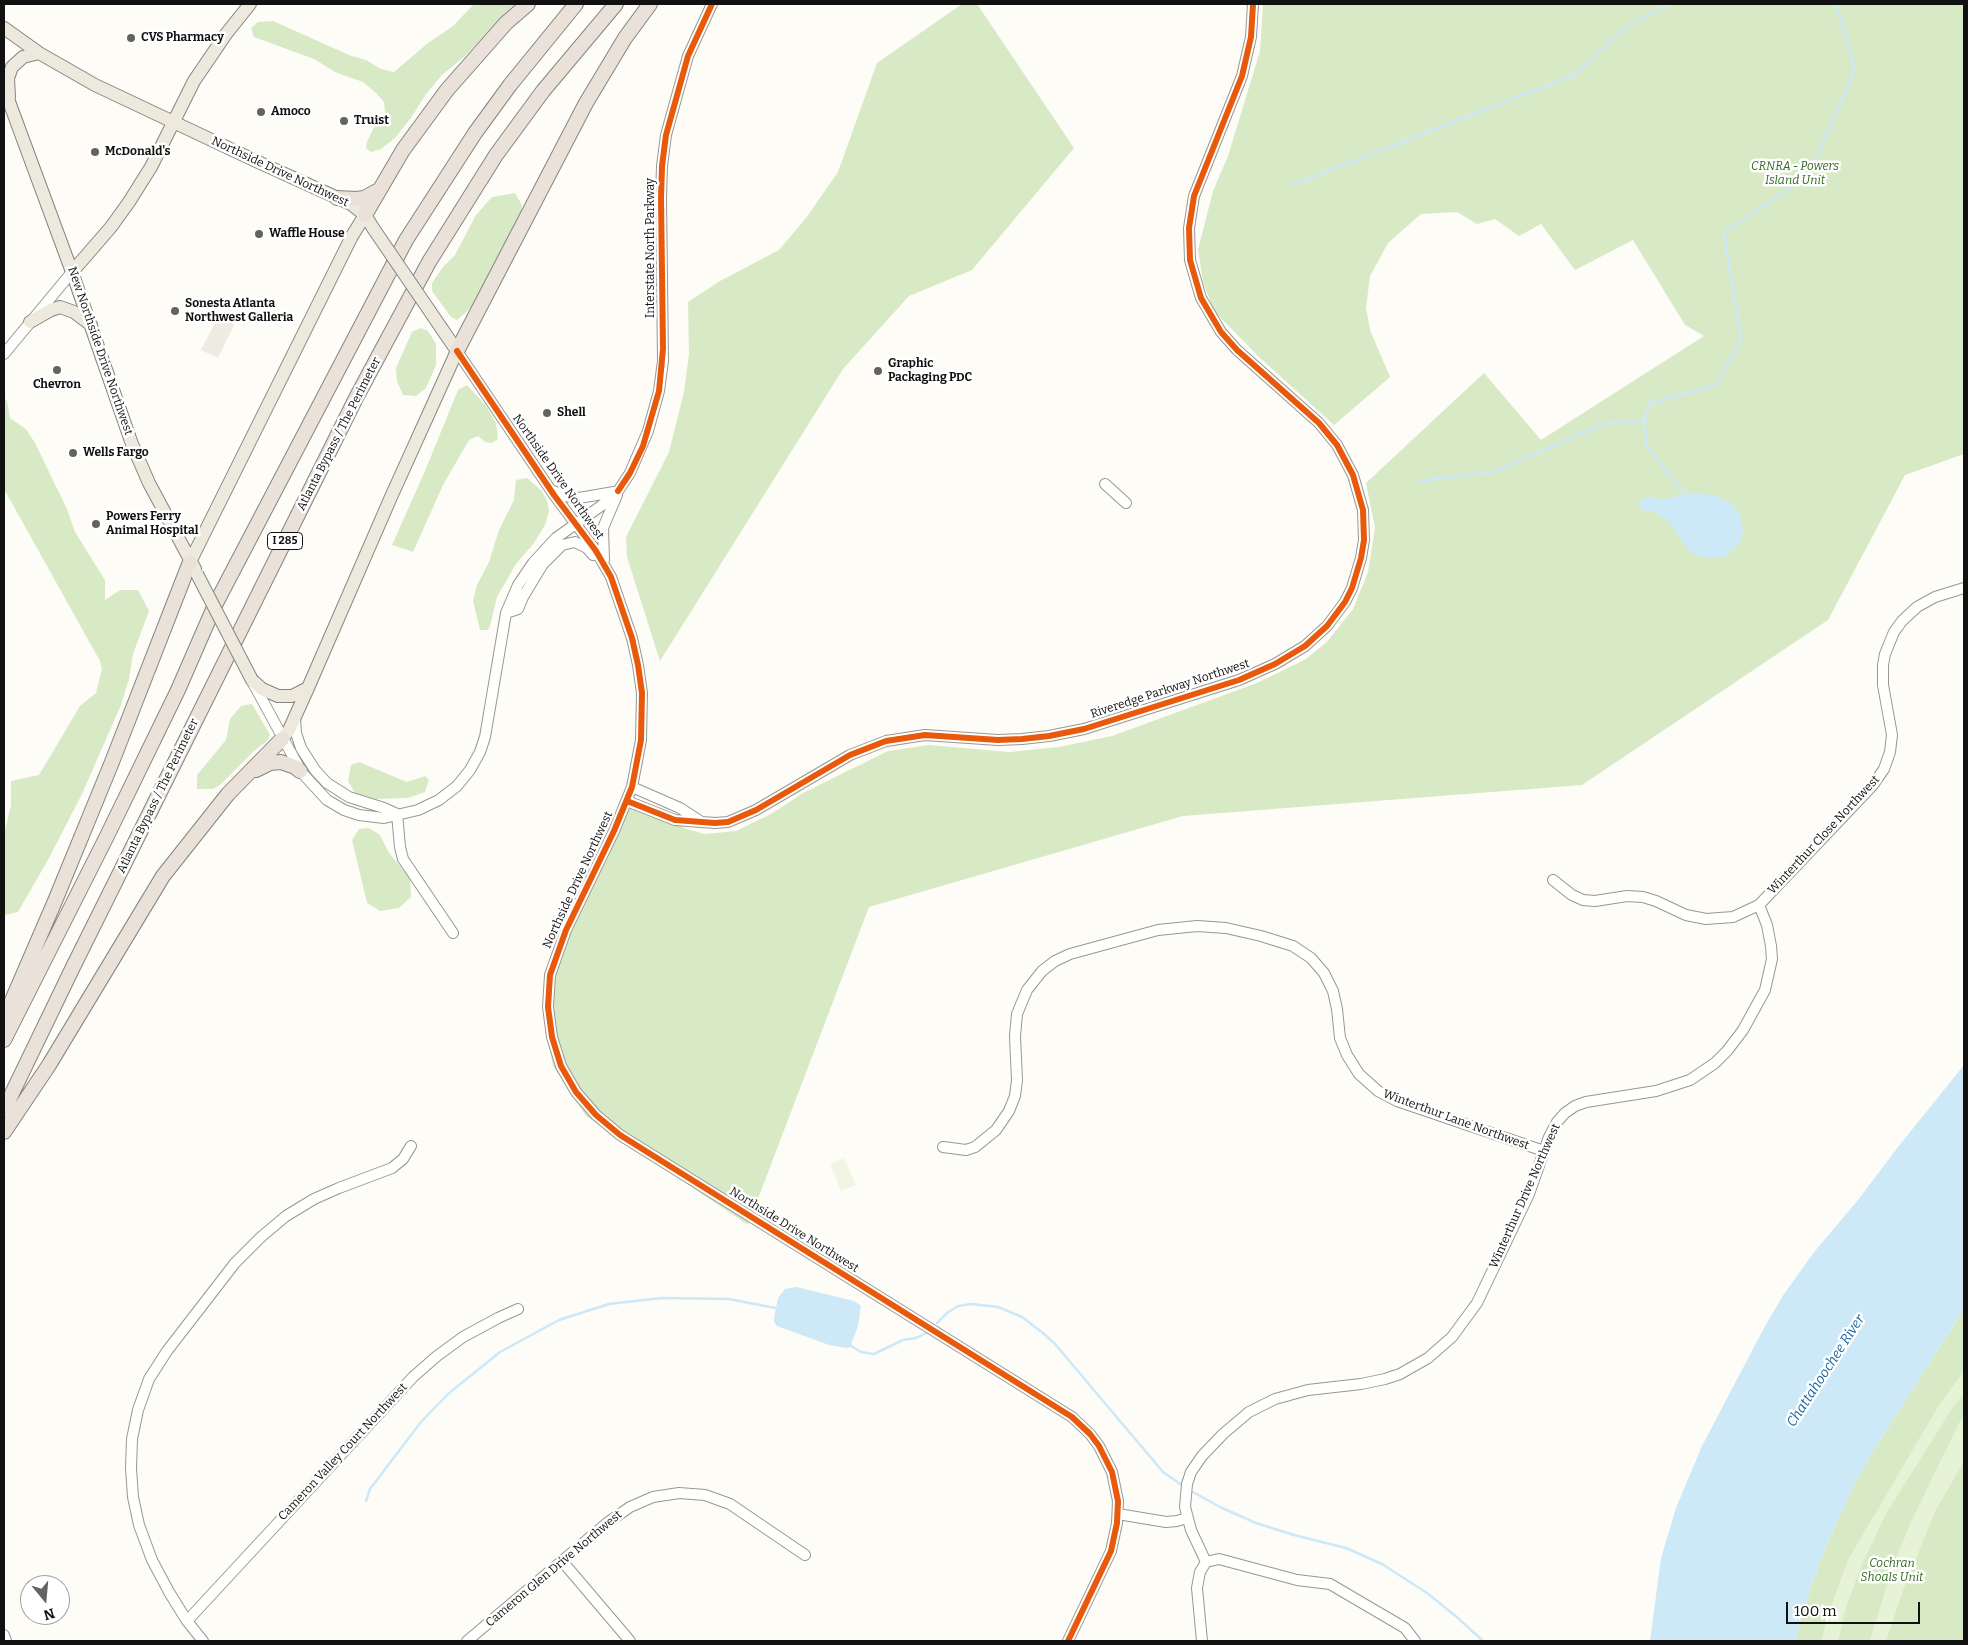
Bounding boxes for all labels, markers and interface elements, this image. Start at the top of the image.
place label: CVS Pharmacy [141,31,224,45]
marker: CVS Pharmacy [125,32,137,44]
place label: Amoco [271,105,311,119]
marker: Amoco [255,106,267,118]
place label: Truist [354,114,389,128]
marker: Truist [338,115,350,127]
street label: Northside Drive Northwest [209,134,351,210]
place label: McDonald's [105,145,170,159]
marker: McDonald's [89,146,101,158]
park label: CRNRA - Powers Island Unit [1751,160,1839,188]
street label: Interstate North Parkway [644,178,658,318]
place label: Waffle House [269,227,345,241]
marker: Waffle House [253,228,265,240]
street label: New Northside Drive Northwest [64,265,136,437]
place label: Sonesta Atlanta Northwest Galleria [185,297,293,325]
marker: Sonesta Atlanta Northwest Galleria [169,305,181,317]
street label: Atlanta Bypass / The Perimeter [294,355,384,513]
place label: Graphic Packaging PDC [888,357,972,385]
marker: Chevron [51,364,63,376]
marker: Graphic Packaging PDC [872,365,884,377]
place label: Chevron [33,378,81,392]
place label: Shell [557,406,586,420]
marker: Shell [541,407,553,419]
street label: Northside Drive Northwest [509,412,607,542]
place label: Wells Fargo [83,446,149,460]
marker: Wells Fargo [67,447,79,459]
place label: Powers Ferry Animal Hospital [106,510,198,538]
marker: Powers Ferry Animal Hospital [90,518,102,530]
road number: I 285 [268,532,302,550]
street label: Riveredge Parkway Northwest [1089,656,1251,722]
street label: Atlanta Bypass / The Perimeter [114,716,202,876]
street label: Winterthur Close Northwest [1765,773,1883,897]
street label: Northside Drive Northwest [540,809,616,951]
street label: Winterthur Lane Northwest [1381,1087,1531,1153]
street label: Winterthur Drive Northwest [1487,1121,1563,1271]
street label: Northside Drive Northwest [727,1184,861,1276]
water label: Chattahoochee River [1783,1312,1869,1430]
street label: Cameron Valley Court Northwest [275,1380,411,1524]
street label: Cameron Glen Drive Northwest [483,1508,625,1630]
park label: Cochran Shoals Unit [1861,1557,1923,1585]
north arrow [20,1575,70,1625]
scale bar [1788,1592,1922,1624]
text: 100 m [1794,1602,1837,1620]
text: N [42,1604,57,1624]

